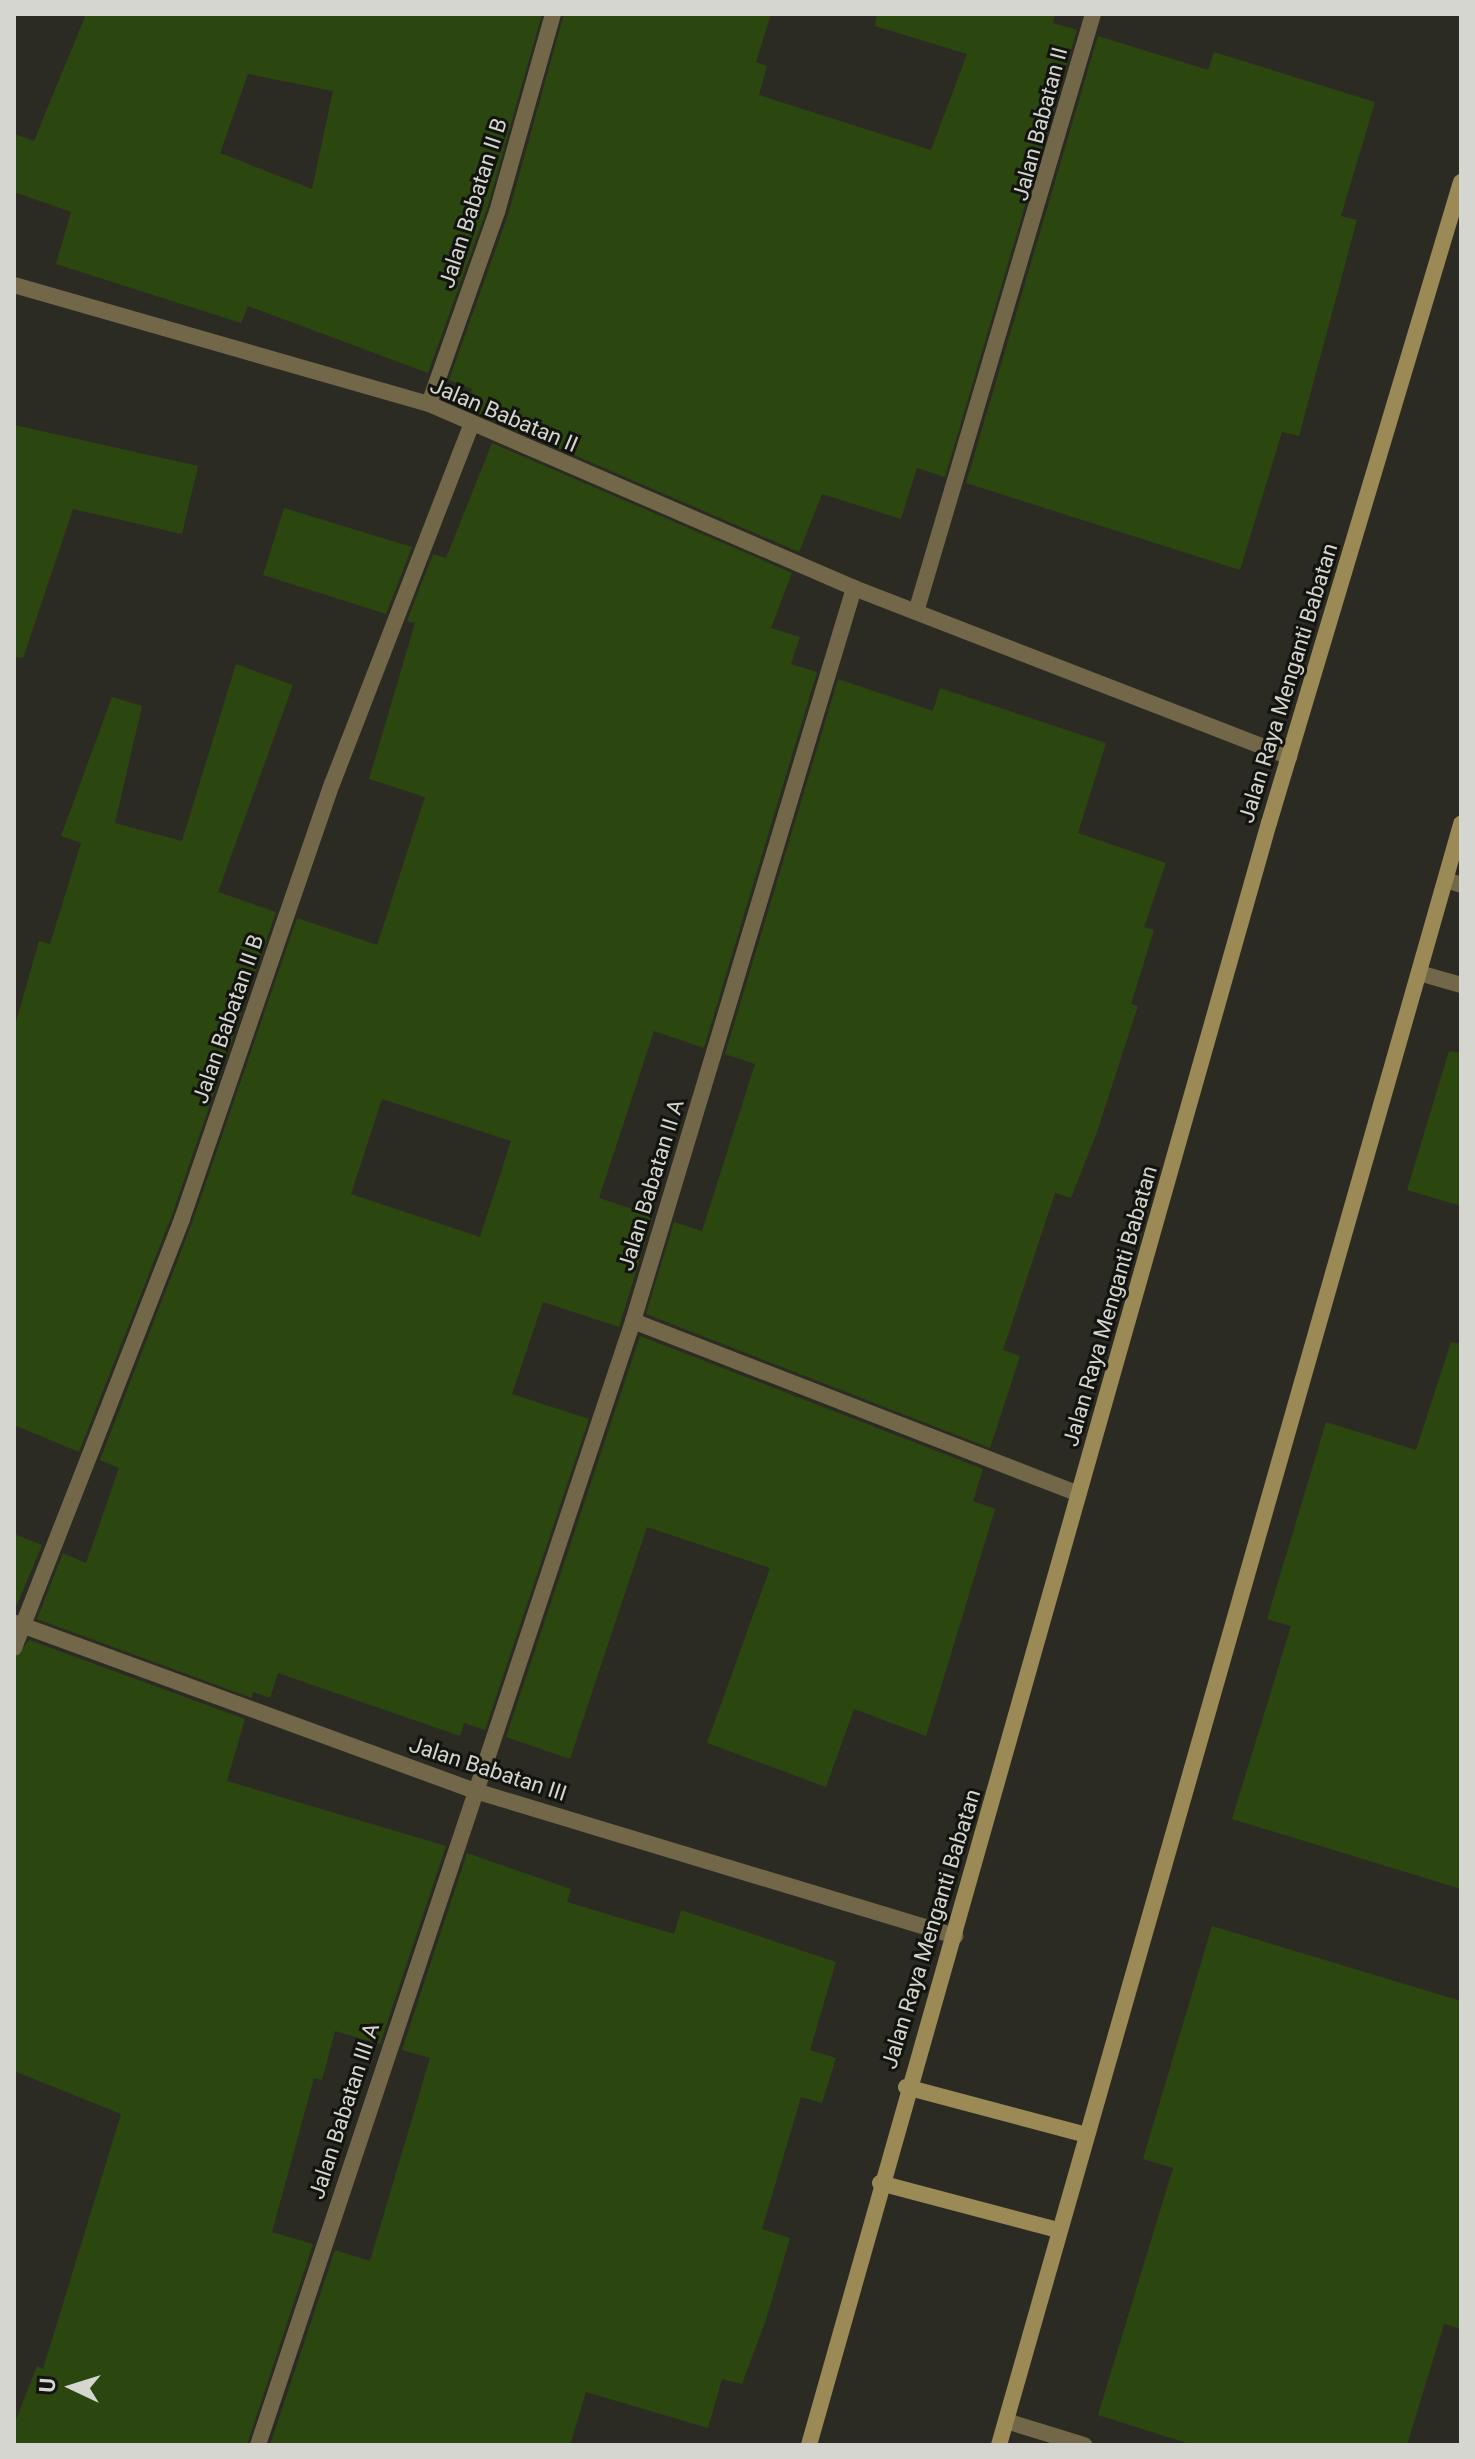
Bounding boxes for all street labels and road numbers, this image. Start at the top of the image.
street label: Jalan Babatan II [1007,44,1073,204]
street label: Jalan Babatan II B [433,115,513,291]
street label: Jalan Babatan II [426,372,582,458]
street label: Jalan Raya Menganti Babatan [1233,540,1343,826]
street label: Jalan Babatan II B [187,931,269,1107]
street label: Jalan Babatan II A [612,1096,690,1274]
street label: Jalan Raya Menganti Babatan [1057,1163,1163,1449]
street label: Jalan Babatan III [406,1731,570,1807]
street label: Jalan Raya Menganti Babatan [876,1786,986,2072]
street label: Jalan Babatan III A [303,2020,385,2202]

